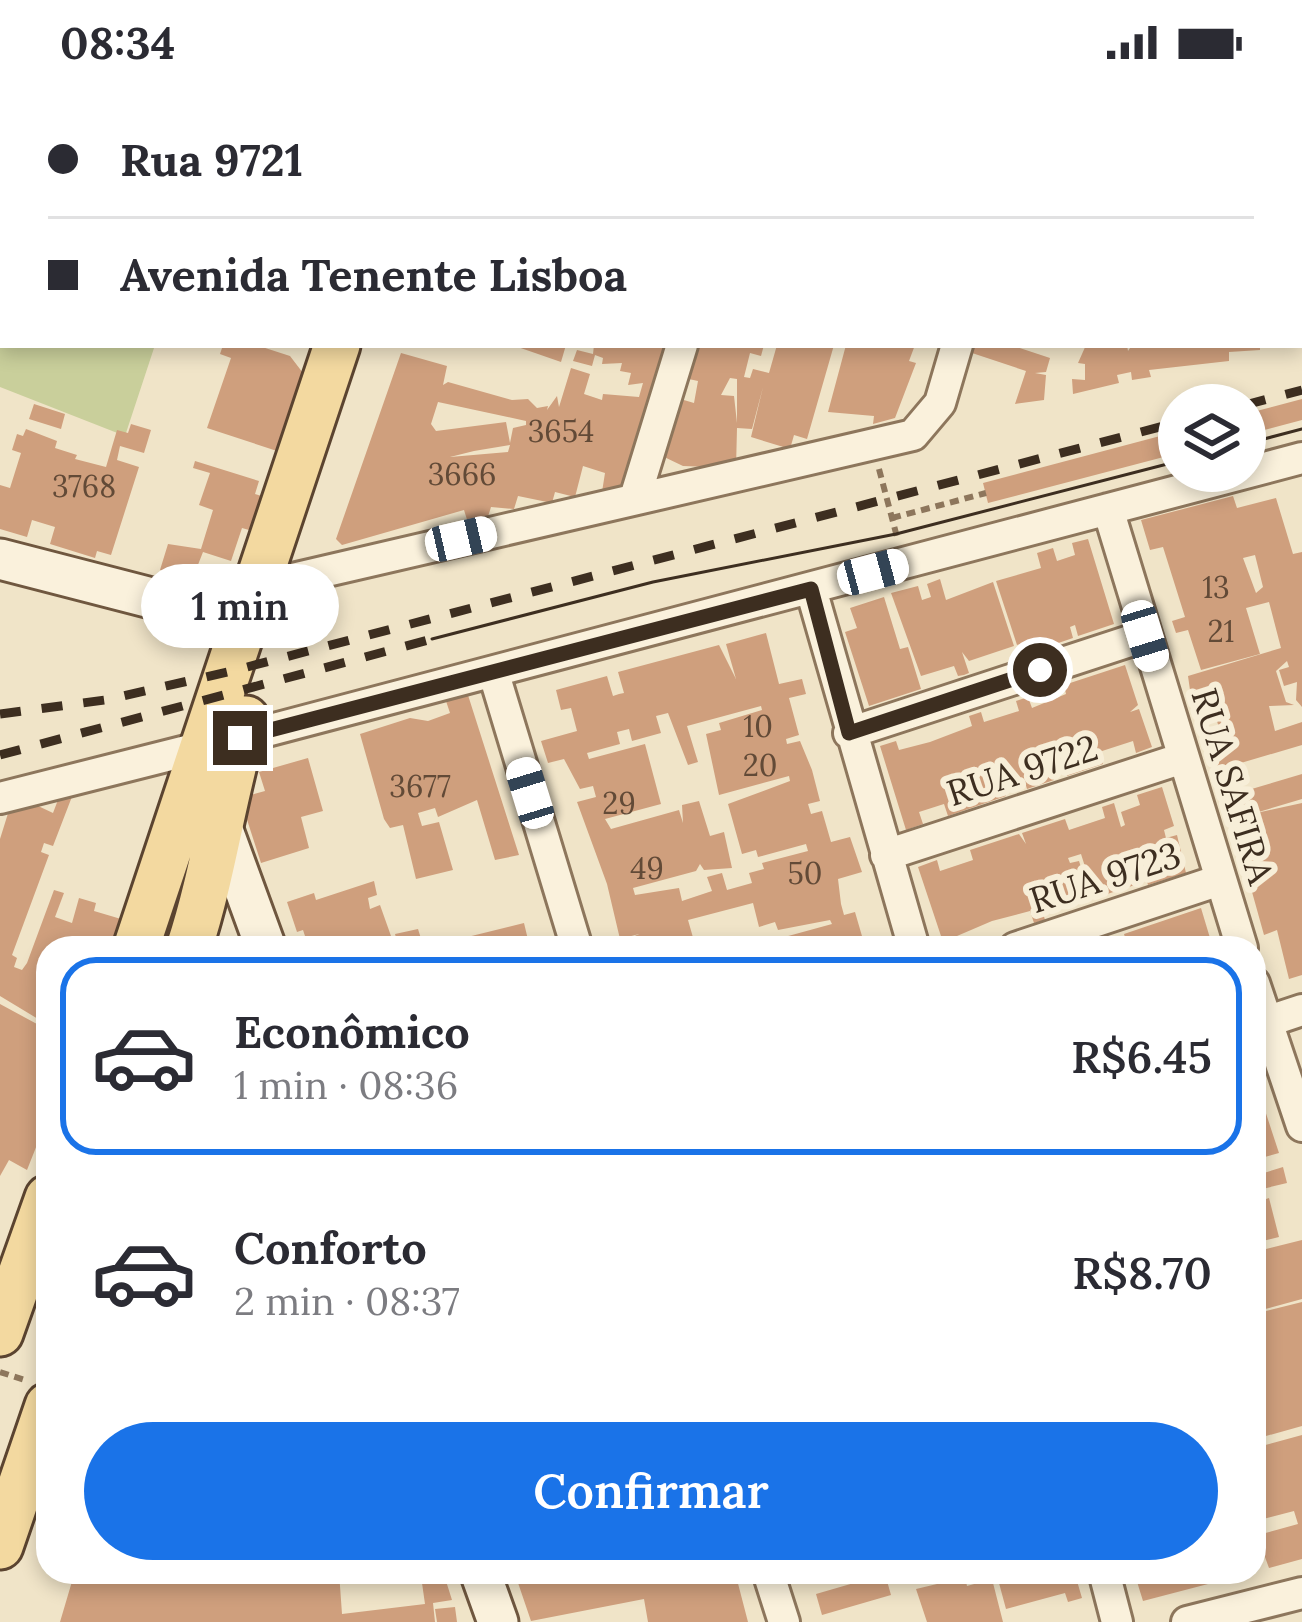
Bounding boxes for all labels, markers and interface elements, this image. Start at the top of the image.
text: 08:34 [60,14,175,71]
text: Rua 9721 [120,131,303,188]
text: Avenida Tenente Lisboa [120,246,627,303]
map controls [1158,384,1266,492]
button: layers [1158,384,1266,492]
house number: 3654 [528,412,594,450]
house number: 3666 [428,455,496,493]
house number: 3768 [52,467,116,505]
car [422,513,500,565]
car [834,545,912,599]
callout: 1 min [141,564,339,648]
house number: 13 [1202,568,1230,606]
text: 1 min [191,581,289,631]
car [1117,596,1173,676]
house number: 21 [1207,612,1235,650]
route start [1013,643,1067,697]
street label: RUA SAFIRA [1181,683,1285,890]
house number: 10 [743,707,773,745]
route end [213,711,267,765]
street label: RUA 9722 [941,724,1103,816]
house number: 20 [743,746,777,784]
car [502,753,558,833]
house number: 3677 [389,767,451,805]
house number: 29 [602,784,636,822]
street label: RUA 9723 [1024,831,1186,923]
house number: 49 [630,849,664,887]
house number: 50 [788,854,822,892]
icon: car [90,1002,198,1110]
text: Econômico [234,1003,470,1060]
text: R$6.45 [1071,1028,1212,1085]
text: 1 min · 08:36 [234,1060,458,1110]
icon: car [90,1218,198,1326]
text: Conforto [234,1219,427,1276]
text: R$8.70 [1072,1244,1212,1301]
text: 2 min · 08:37 [234,1276,460,1326]
button: Confirmar [84,1422,1218,1560]

